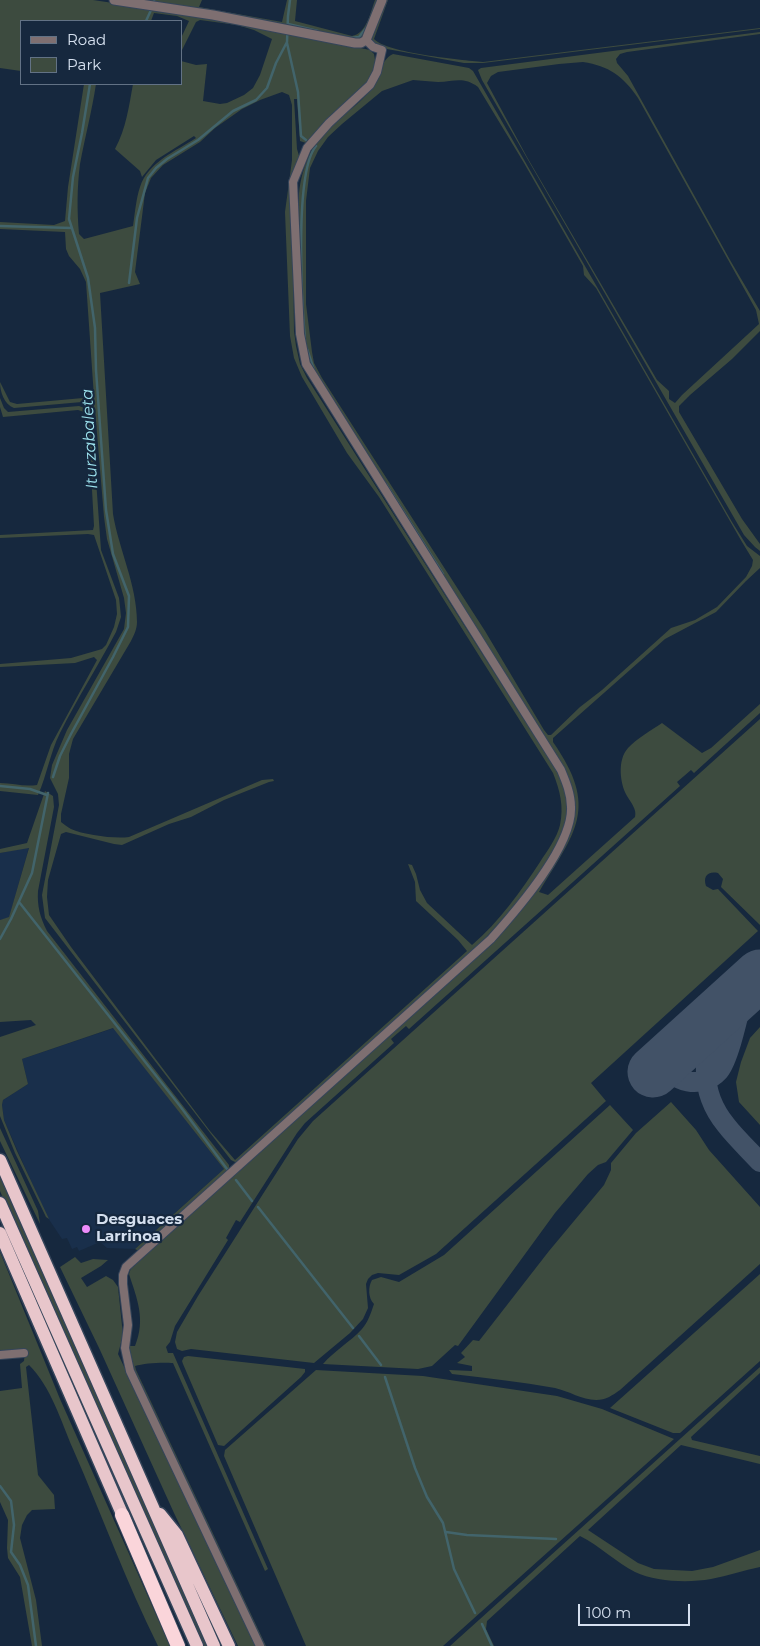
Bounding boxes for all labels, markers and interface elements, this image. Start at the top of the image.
legend [20,20,182,85]
text: Road [67,30,106,49]
text: Park [67,55,101,74]
water label: Iturzabaleta [78,389,102,489]
place label: Desguaces Larrinoa [96,1211,182,1246]
marker: Desguaces Larrinoa [80,1223,92,1235]
scale bar [580,1594,692,1626]
text: 100 m [586,1603,631,1622]

